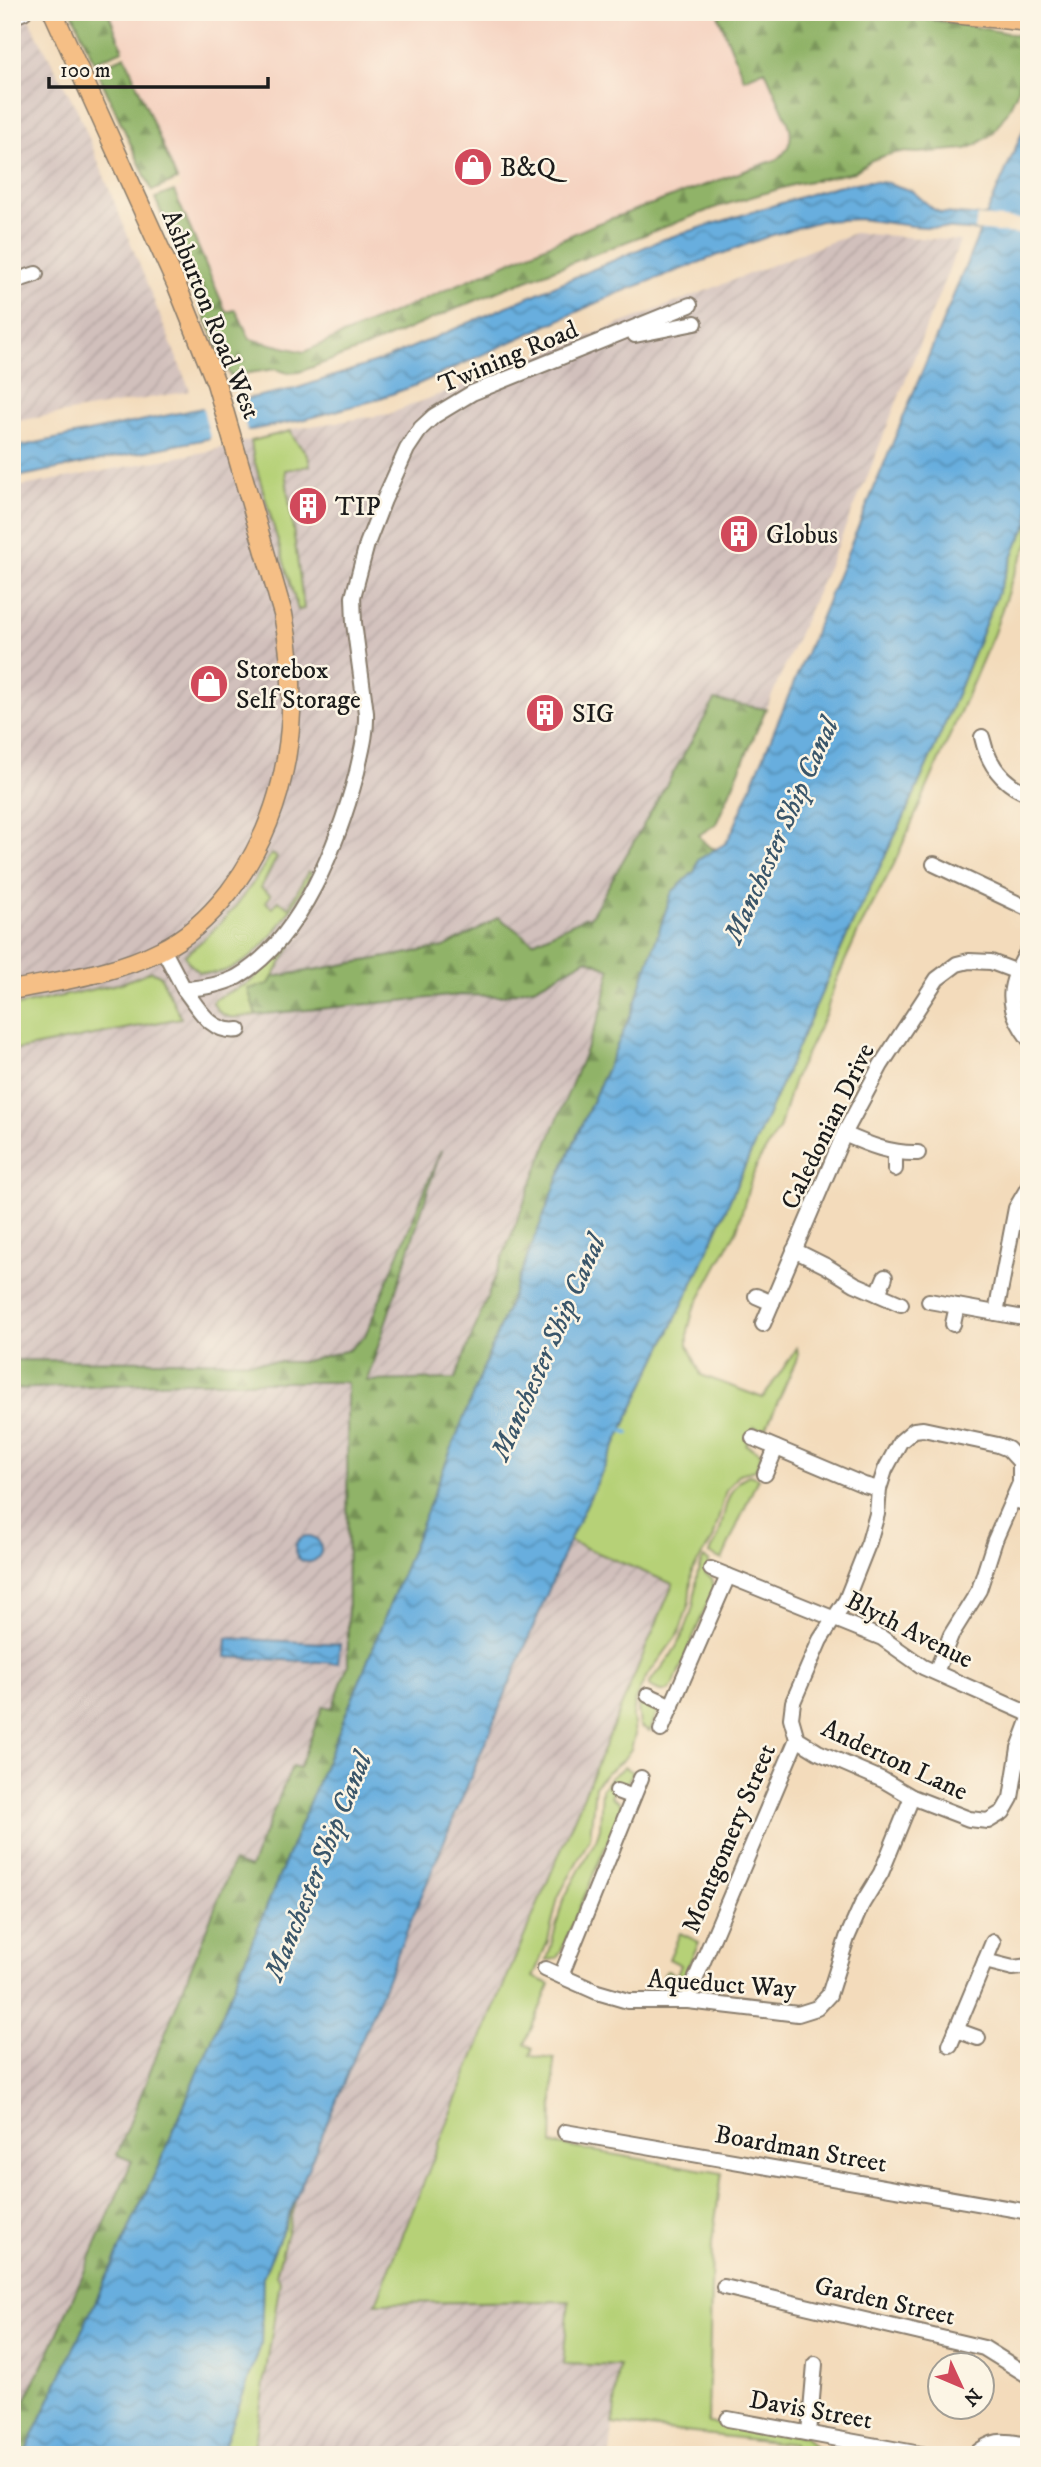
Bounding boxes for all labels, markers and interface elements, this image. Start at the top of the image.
scale bar [49,46,268,90]
text: 100 m [60,58,111,84]
shop icon: B&Q [452,146,494,188]
place label: B&Q [500,152,567,185]
street label: Ashburton Road West [154,205,268,424]
street label: Twining Road [434,313,583,402]
building icon: TIP [287,485,329,527]
place label: TIP [335,491,381,524]
building icon: Globus [718,513,760,555]
place label: Globus [766,519,838,552]
place label: Storebox Self Storage [236,654,361,717]
shop icon: Storebox Self Storage [188,663,230,705]
building icon: SIG [524,692,566,734]
place label: SIG [572,698,614,731]
water label: Manchester Ship Canal [715,710,848,951]
street label: Caledonian Drive [774,1038,883,1215]
water label: Manchester Ship Canal [482,1227,615,1468]
street label: Blyth Avenue [840,1584,979,1677]
street label: Anderton Lane [816,1712,973,1809]
street label: Montgomery Street [675,1739,784,1938]
water label: Manchester Ship Canal [256,1745,381,1988]
street label: Aqueduct Way [646,1963,798,2006]
street label: Boardman Street [712,2118,889,2181]
street label: Garden Street [811,2269,958,2334]
north arrow [926,2352,996,2422]
street label: Davis Street [747,2383,875,2438]
text: N [958,2383,986,2411]

